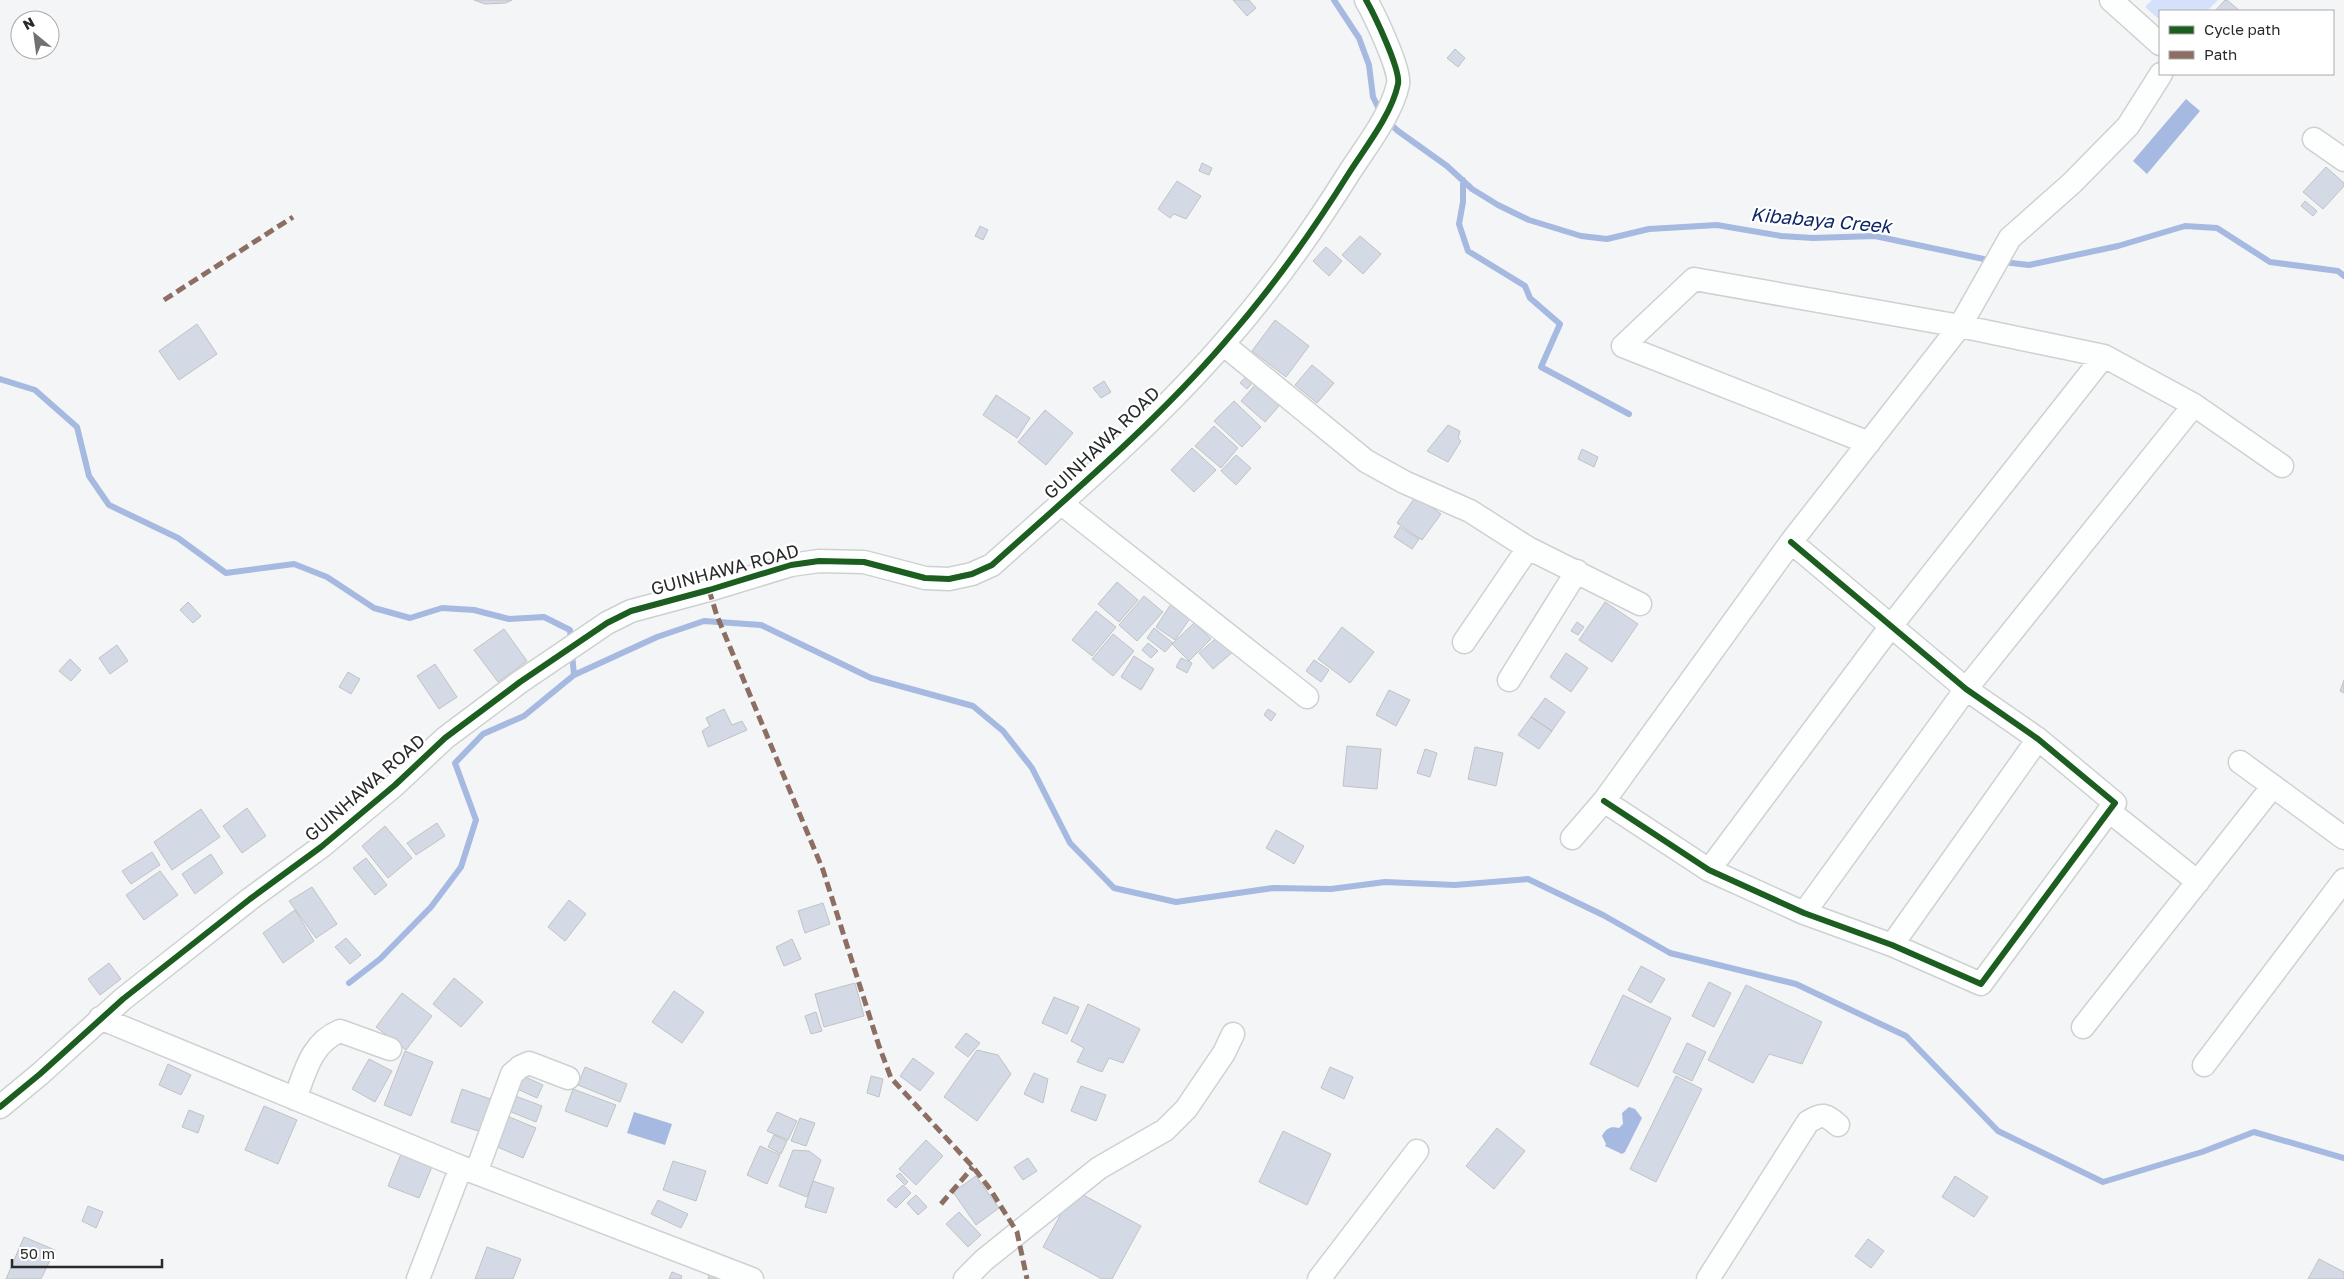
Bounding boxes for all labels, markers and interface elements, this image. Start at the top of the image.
north arrow [10,10,60,60]
legend [2159,10,2334,75]
text: N [20,13,37,33]
text: Cycle path [2204,20,2280,38]
text: Path [2204,45,2237,63]
water label: Kibabaya Creek [1750,202,1895,237]
street label: GUINHAWA ROAD [1039,381,1164,503]
street label: GUINHAWA ROAD [648,539,801,599]
street label: GUINHAWA ROAD [300,729,429,846]
scale bar [12,1236,162,1268]
text: 50 m [20,1244,55,1262]

